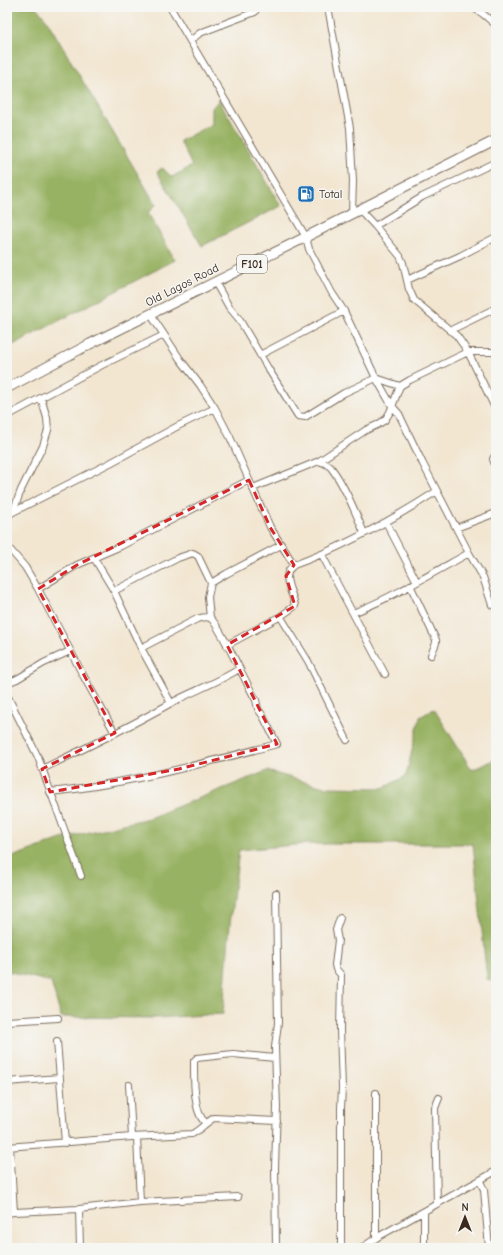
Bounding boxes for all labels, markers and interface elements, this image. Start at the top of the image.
fuel station icon: Total [296,184,316,204]
place label: Total [319,187,342,201]
road number: F101 [237,255,267,273]
street label: Old Lagos Road [143,261,221,309]
north arrow [445,1197,485,1237]
text: N [461,1201,469,1214]

